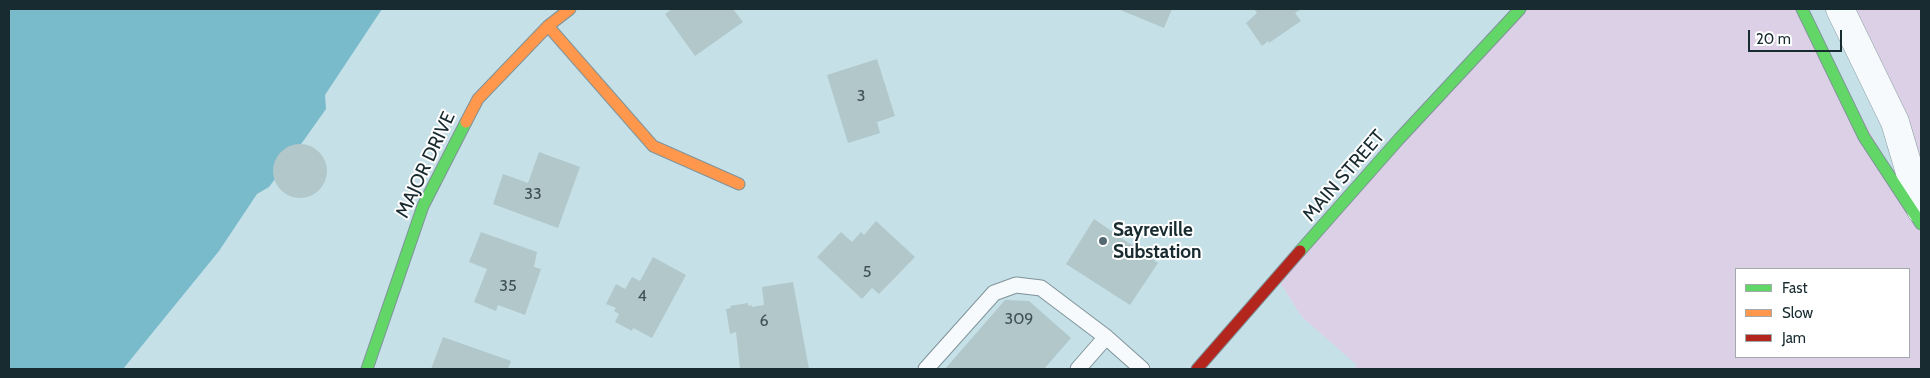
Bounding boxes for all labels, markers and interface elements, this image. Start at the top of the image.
scale bar [1750,20,1844,52]
text: 20 m [1756,30,1791,48]
house number: 3 [857,86,865,106]
street label: MAJOR DRIVE [391,108,461,222]
street label: MAIN STREET [1298,126,1390,226]
house number: 33 [524,184,542,204]
place label: Sayreville Substation [1113,219,1202,263]
marker: Sayreville Substation [1097,235,1109,247]
house number: 5 [863,262,871,282]
legend [1735,268,1910,358]
house number: 35 [499,276,517,296]
text: Fast [1782,279,1807,297]
house number: 4 [637,286,647,306]
text: Slow [1782,304,1813,322]
house number: 309 [1005,309,1033,329]
house number: 6 [759,311,769,331]
text: Jam [1782,329,1806,347]

